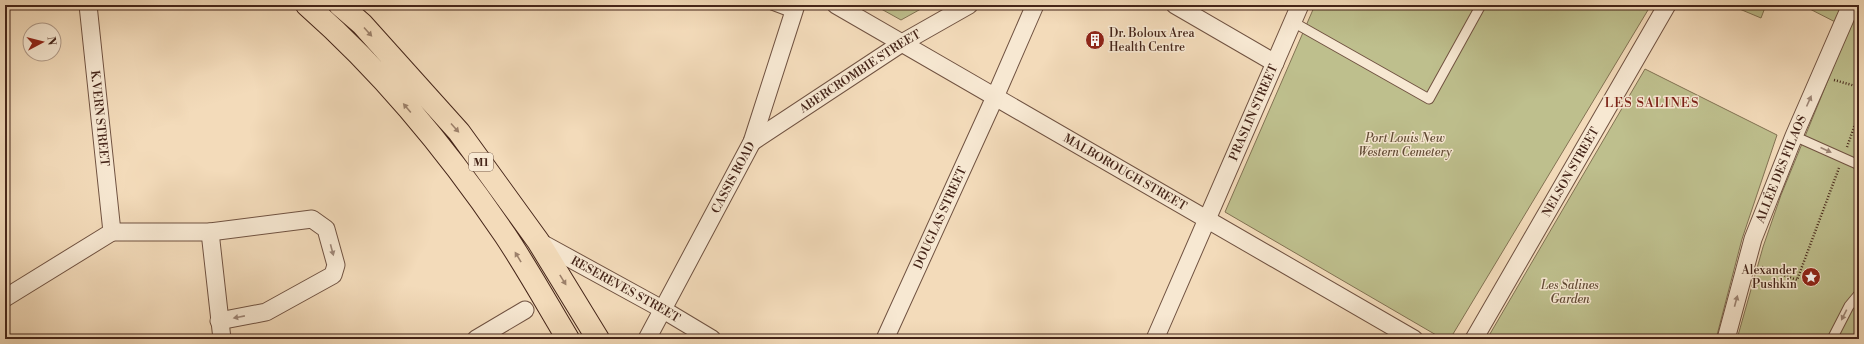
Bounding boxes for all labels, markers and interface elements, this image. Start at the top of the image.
north arrow [22,22,62,62]
place label: Dr. Boloux Area Health Centre [1109,26,1195,55]
one-way arrow [364,27,373,37]
street label: ABERCROMBIE STREET [796,27,924,117]
building icon: Dr. Boloux Area Health Centre [1084,29,1106,51]
text: N [43,36,58,46]
street label: PRASLIN STREET [1226,62,1282,163]
street label: K.VERN STREET [87,70,112,168]
one-way arrow [1807,94,1813,106]
district label: LES SALINES [1605,95,1699,111]
one-way arrow [403,103,412,113]
street label: ALLÉE DES FILAOS [1753,113,1810,226]
one-way arrow [451,123,460,134]
street label: NELSON STREET [1539,124,1603,220]
street label: MALBOROUGH STREET [1060,131,1190,214]
park label: Port Louis New Western Cemetery [1358,131,1453,160]
street label: CASSIS ROAD [708,139,759,216]
one-way arrow [1821,148,1833,154]
road number: M1 [469,153,493,171]
street label: DOUGLAS STREET [911,164,970,272]
one-way arrow [329,244,335,256]
one-way arrow [515,251,522,263]
street label: RESEREVES STREET [568,253,683,326]
place label: Alexander Pushkin [1741,263,1797,292]
place icon: Alexander Pushkin [1800,266,1822,288]
one-way arrow [559,274,566,286]
park label: Les Salines Garden [1540,278,1599,307]
one-way arrow [1733,295,1739,307]
one-way arrow [1841,310,1847,321]
one-way arrow [233,314,245,320]

